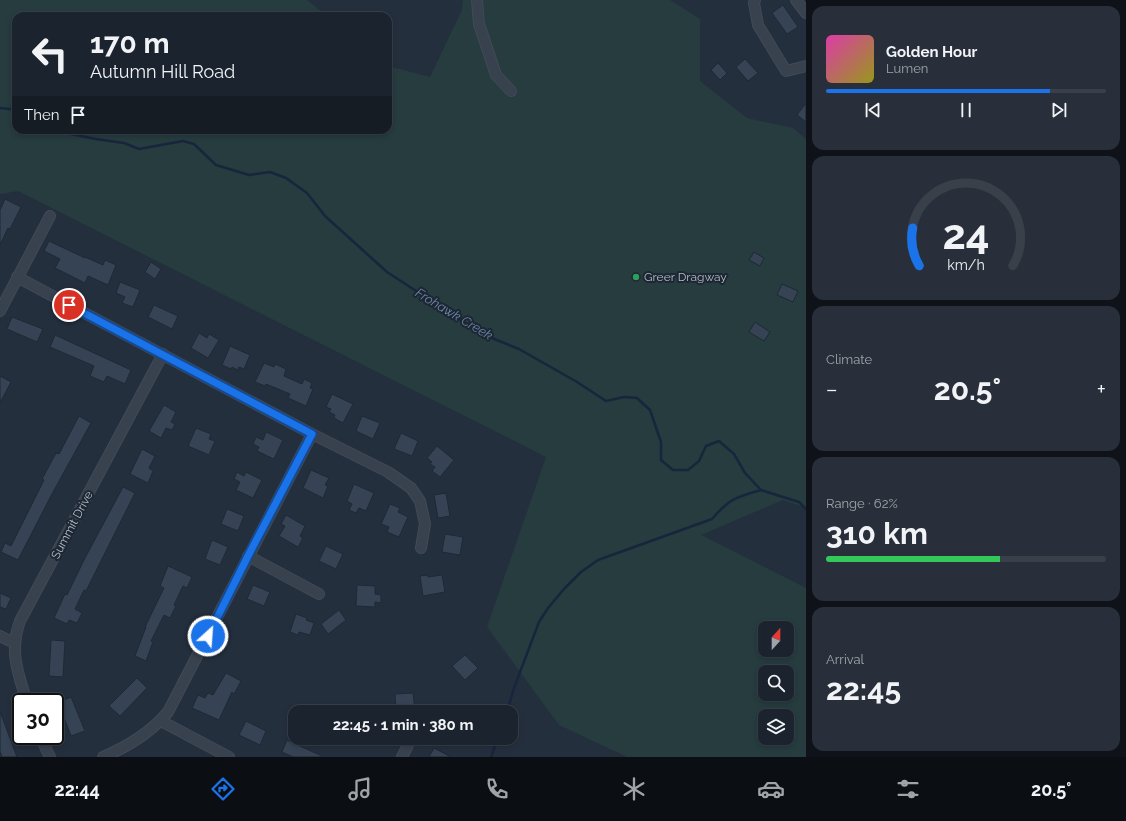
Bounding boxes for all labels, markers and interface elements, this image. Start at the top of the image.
text: 170 m [90,27,170,60]
icon: left [24,28,76,80]
text: Golden Hour [886,43,977,61]
text: Autumn Hill Road [90,61,235,82]
text: Lumen [886,61,928,76]
icon: previous [862,99,884,121]
icon: pause [955,99,977,121]
icon: next [1048,99,1070,121]
icon: arrive [67,104,89,126]
text: Then [24,106,59,124]
text: 24 [942,210,990,259]
text: km/h [947,257,985,273]
place label: Greer Dragway [644,270,727,284]
marker: Greer Dragway [631,272,641,282]
water label: Frohawk Creek [413,285,495,343]
pin [52,288,86,322]
icon: arrive [58,294,80,316]
text: Climate [826,352,872,367]
text: 20.5° [934,372,1001,407]
text: − [826,376,838,402]
text: + [1097,376,1106,402]
street label: Summit Drive [48,489,96,561]
text: Range · 62% [826,496,898,511]
text: 310 km [826,516,928,551]
position arrow [187,615,229,657]
north arrow [758,621,794,657]
map controls [758,621,794,745]
text: Arrival [826,652,864,667]
button: search [758,665,794,701]
text: 22:45 [826,672,901,707]
speed limit sign: 30 [12,693,64,745]
button: layers [758,709,794,745]
text: 22:45 · 1 min · 380 m [333,716,473,734]
icon: directions [209,775,237,803]
icon: music [346,775,374,803]
icon: phone [483,775,511,803]
icon: climate [620,775,648,803]
icon: car [757,775,785,803]
icon: filters [894,775,922,803]
text: 22:44 [55,779,100,800]
text: 20.5° [1031,779,1071,800]

